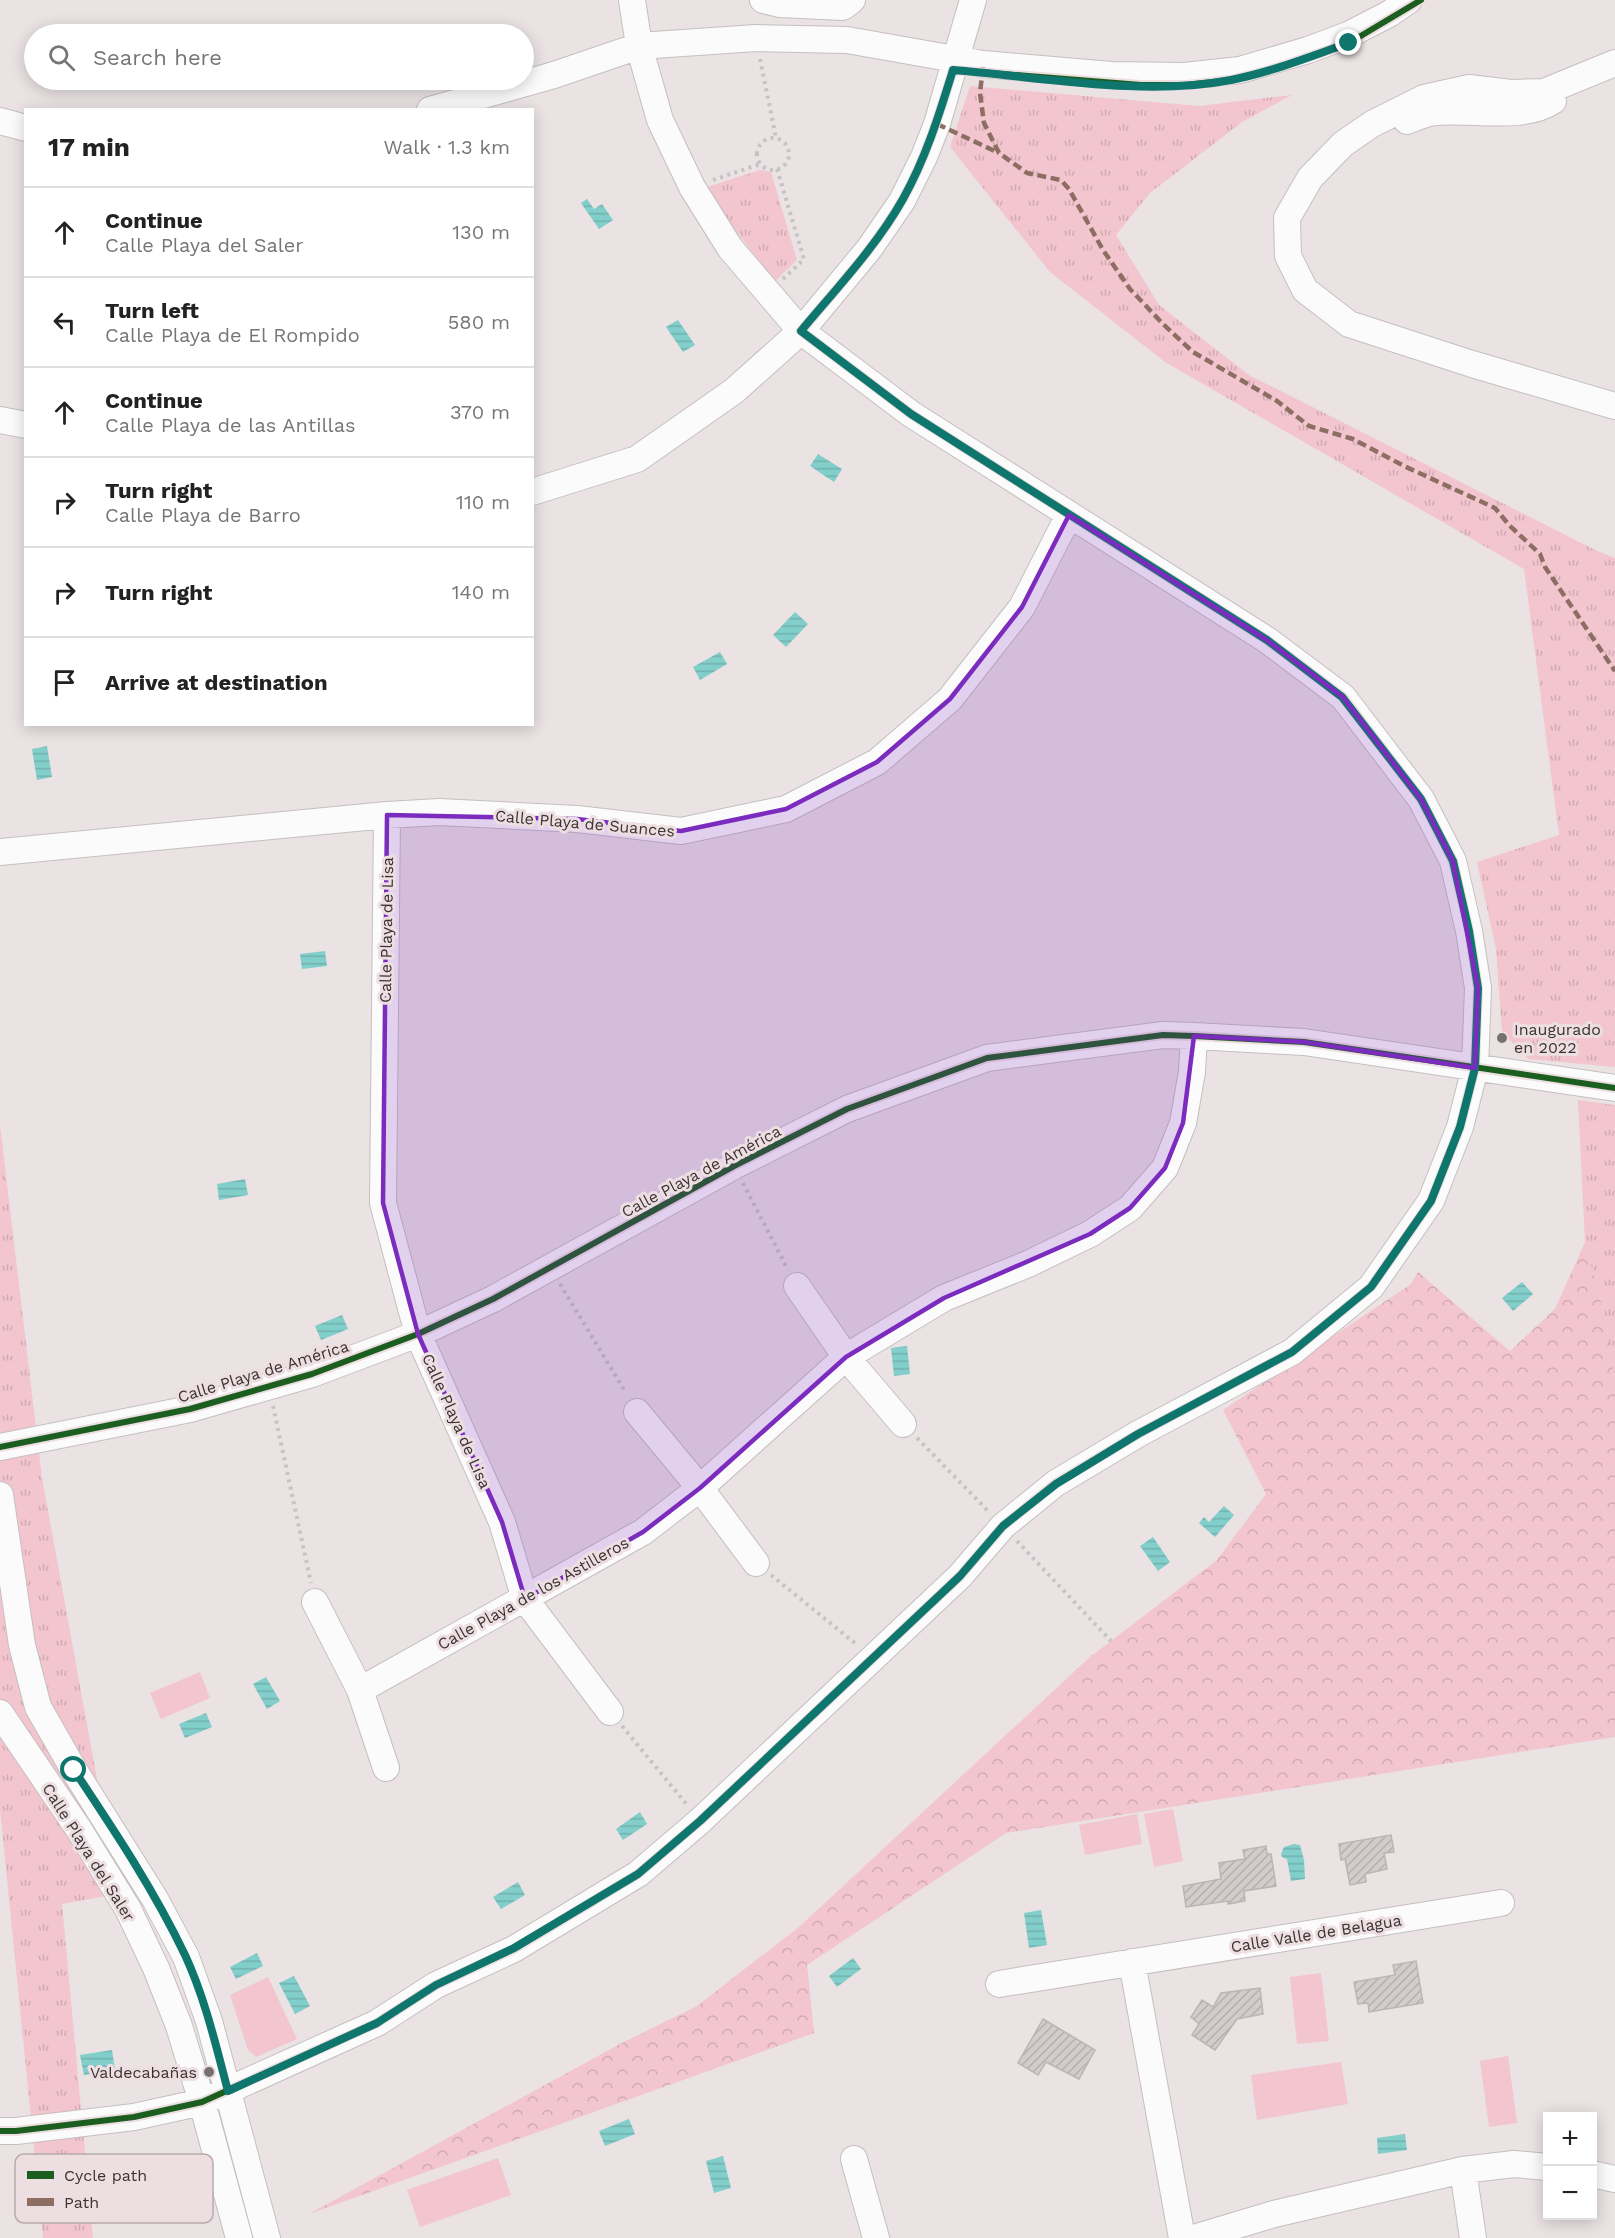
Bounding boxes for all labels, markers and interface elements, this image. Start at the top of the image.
search box [24,24,534,90]
route end [1335,29,1361,55]
icon: search [45,41,78,74]
text: Search here [93,45,222,70]
text: 17 min [48,132,130,162]
text: Walk · 1.3 km [383,135,510,159]
text: Continue [105,208,203,233]
icon: ahead [48,216,81,249]
text: 130 m [452,220,510,244]
text: Calle Playa del Saler [105,233,304,257]
text: Turn left [105,298,199,323]
icon: left [48,306,81,339]
text: 580 m [448,310,510,334]
text: Calle Playa de El Rompido [105,323,360,347]
text: Continue [105,388,203,413]
icon: ahead [48,396,81,429]
text: 370 m [450,400,510,424]
text: Calle Playa de las Antillas [105,413,356,437]
text: Turn right [105,478,212,503]
icon: right [48,486,81,519]
text: 110 m [456,490,510,514]
text: Calle Playa de Barro [105,503,301,527]
icon: right [48,576,81,609]
text: Turn right [105,580,212,605]
text: 140 m [452,580,510,604]
icon: arrive [48,666,81,699]
text: Arrive at destination [105,670,328,695]
street label: Calle Playa de Suances [494,806,676,841]
street label: Calle Playa de Lisa [376,857,397,1003]
place label: Inaugurado en 2022 [1514,1020,1601,1057]
marker: Inaugurado en 2022 [1495,1031,1509,1045]
street label: Calle Playa de América [618,1121,784,1222]
street label: Calle Playa de América [175,1336,351,1407]
street label: Calle Playa de Lisa [418,1351,495,1492]
street label: Calle Playa de los Astilleros [434,1533,632,1654]
route start [60,1756,86,1782]
street label: Calle Playa del Saler [38,1780,139,1925]
street label: Calle Valle de Belagua [1229,1911,1403,1956]
place label: Valdecabañas [90,2063,197,2082]
marker: Valdecabañas [202,2065,216,2079]
map controls [1543,2112,1597,2220]
button: + [1543,2112,1597,2166]
legend [15,2154,213,2223]
text: Cycle path [64,2166,147,2185]
button: − [1543,2166,1597,2220]
text: Path [64,2193,99,2212]

